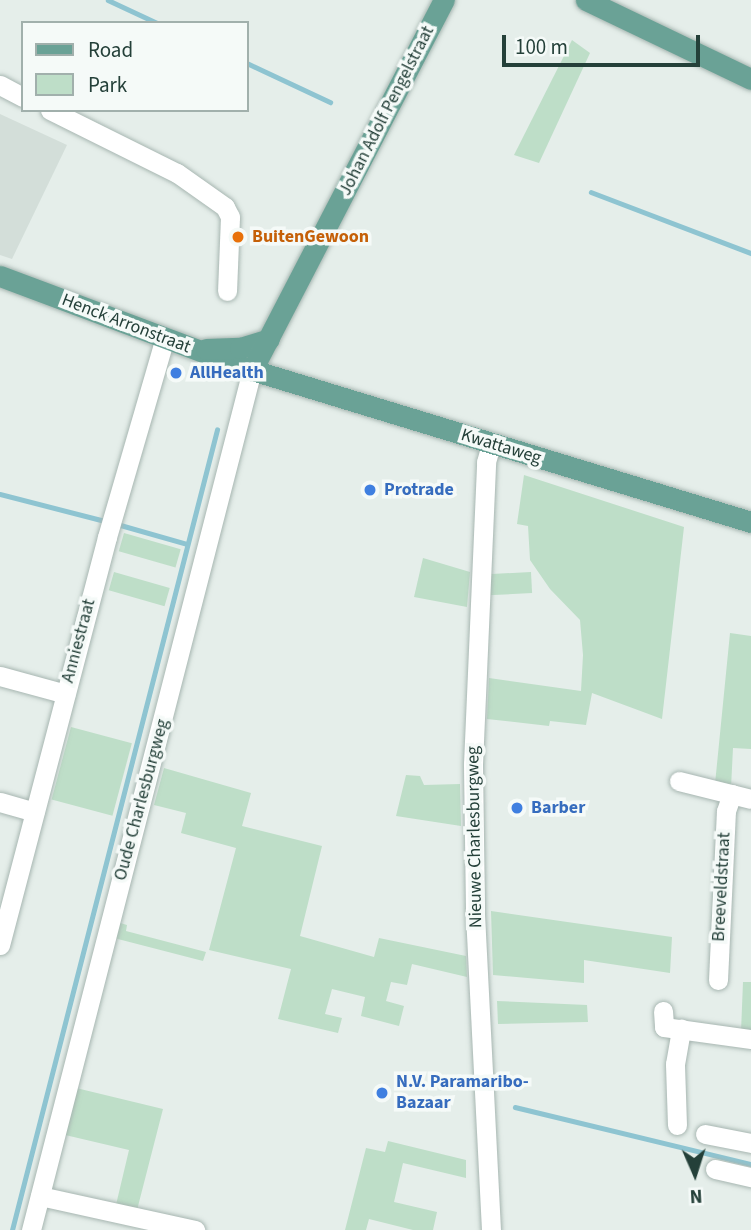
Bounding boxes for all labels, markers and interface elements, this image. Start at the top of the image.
legend [21,21,248,112]
scale bar [506,21,704,65]
street label: Johan Adolf Pengelstraat [335,23,439,199]
text: 100 m [515,32,568,62]
text: Road [88,35,133,65]
text: Park [88,70,127,100]
place label: BuitenGewoon [252,226,369,248]
marker: BuitenGewoon [230,229,246,245]
street label: Henck Arronstraat [59,290,193,358]
place label: AllHealth [190,362,264,384]
marker: AllHealth [168,365,184,381]
street label: Kwattaweg [458,425,544,469]
place label: Protrade [384,479,454,501]
marker: Protrade [362,482,378,498]
street label: Anniestraat [57,597,101,685]
street label: Oude Charlesburgweg [110,717,174,883]
street label: Nieuwe Charlesburgweg [463,746,487,928]
place label: Barber [531,797,585,819]
marker: Barber [509,800,525,816]
street label: Breeveldstraat [708,832,736,942]
place label: N.V. Paramaribo- Bazaar [396,1072,529,1114]
marker: N.V. Paramaribo- Bazaar [374,1085,390,1101]
north arrow [660,1139,730,1209]
text: N [689,1182,703,1209]

